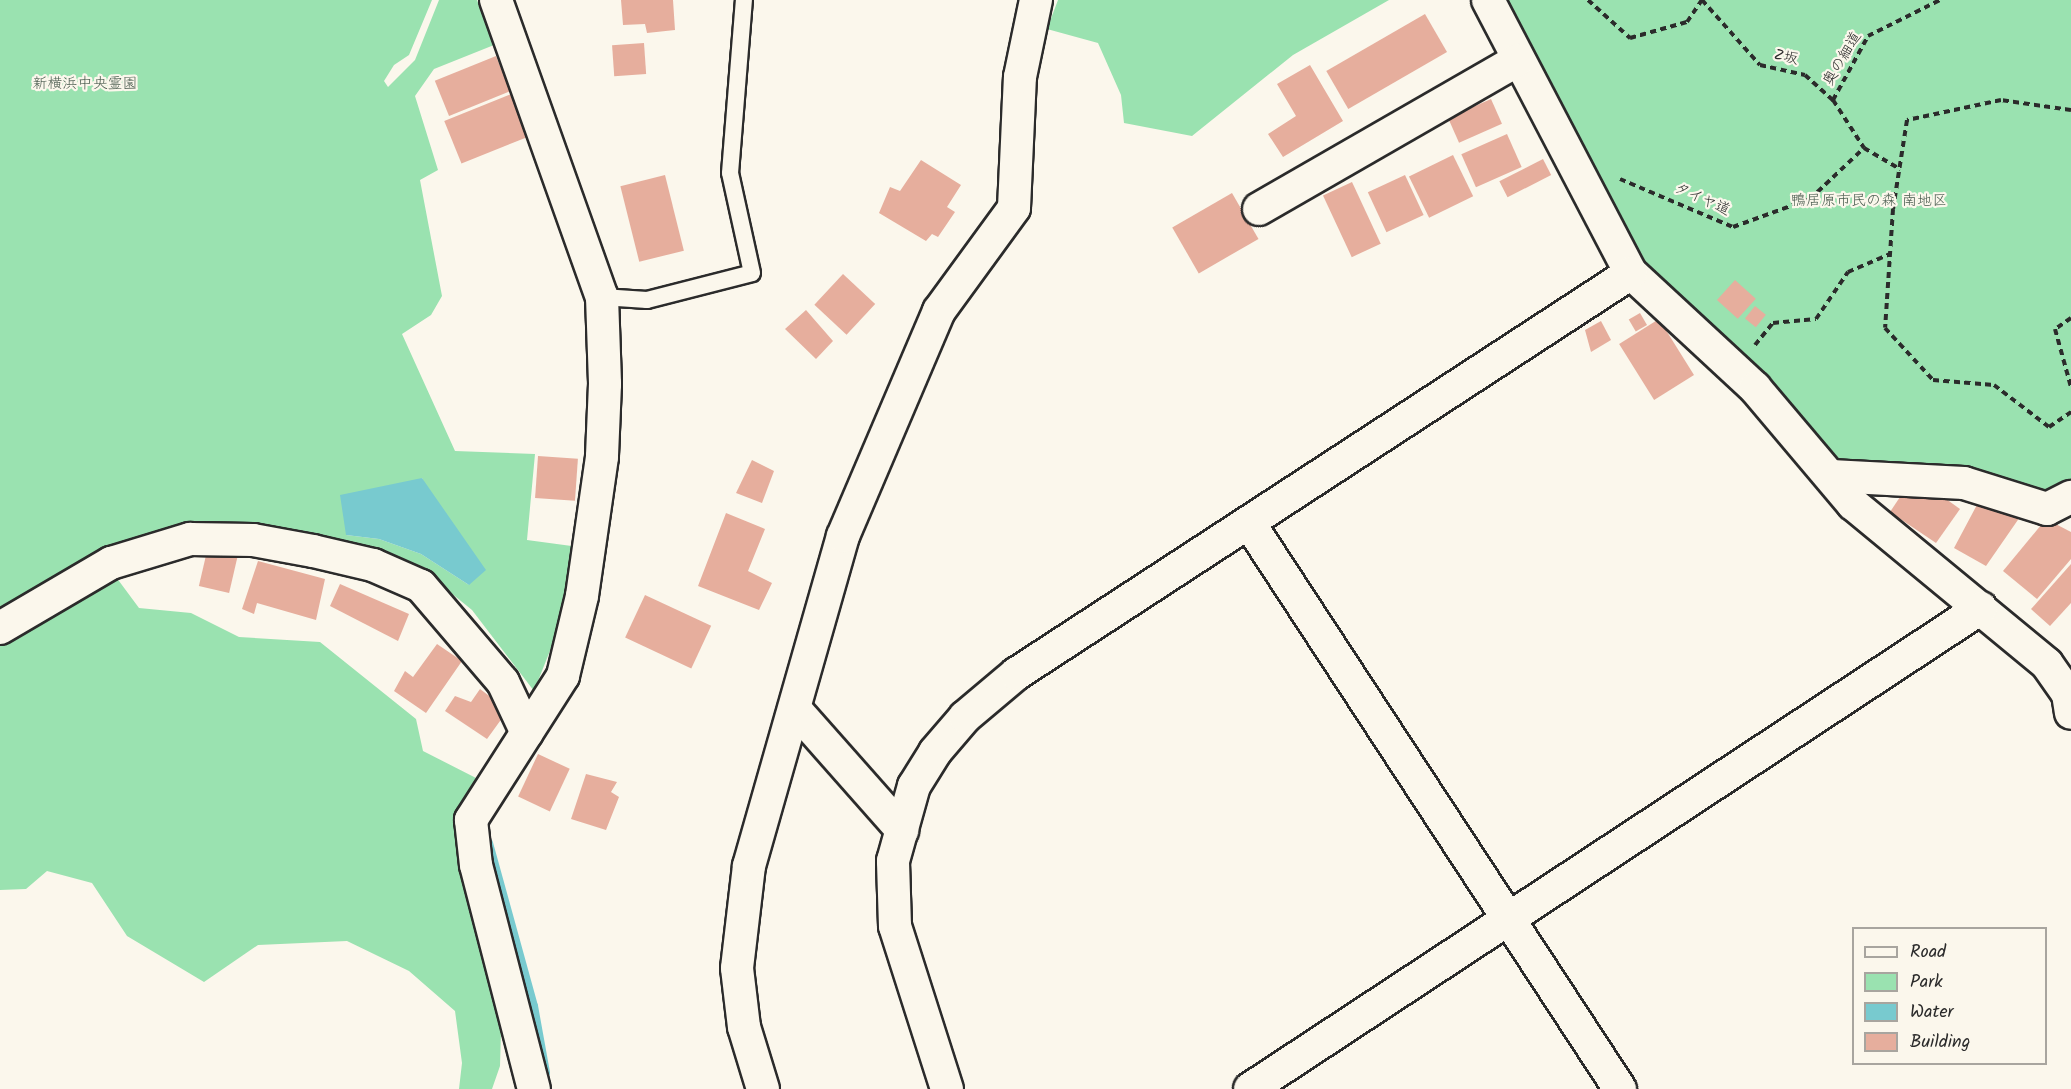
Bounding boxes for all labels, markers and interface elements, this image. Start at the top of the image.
street label: 奥の細道 [1820,29,1866,89]
street label: Z坂 [1772,47,1800,69]
park label: 新横浜中央霊園 [33,76,137,94]
street label: タイヤ道 [1671,180,1733,220]
park label: 鴨居原市民の森 南地区 [1791,193,1947,211]
legend [1852,927,2047,1065]
text: Road [1910,938,1946,967]
text: Park [1910,968,1943,997]
text: Water [1910,998,1954,1027]
text: Building [1910,1028,1970,1057]

